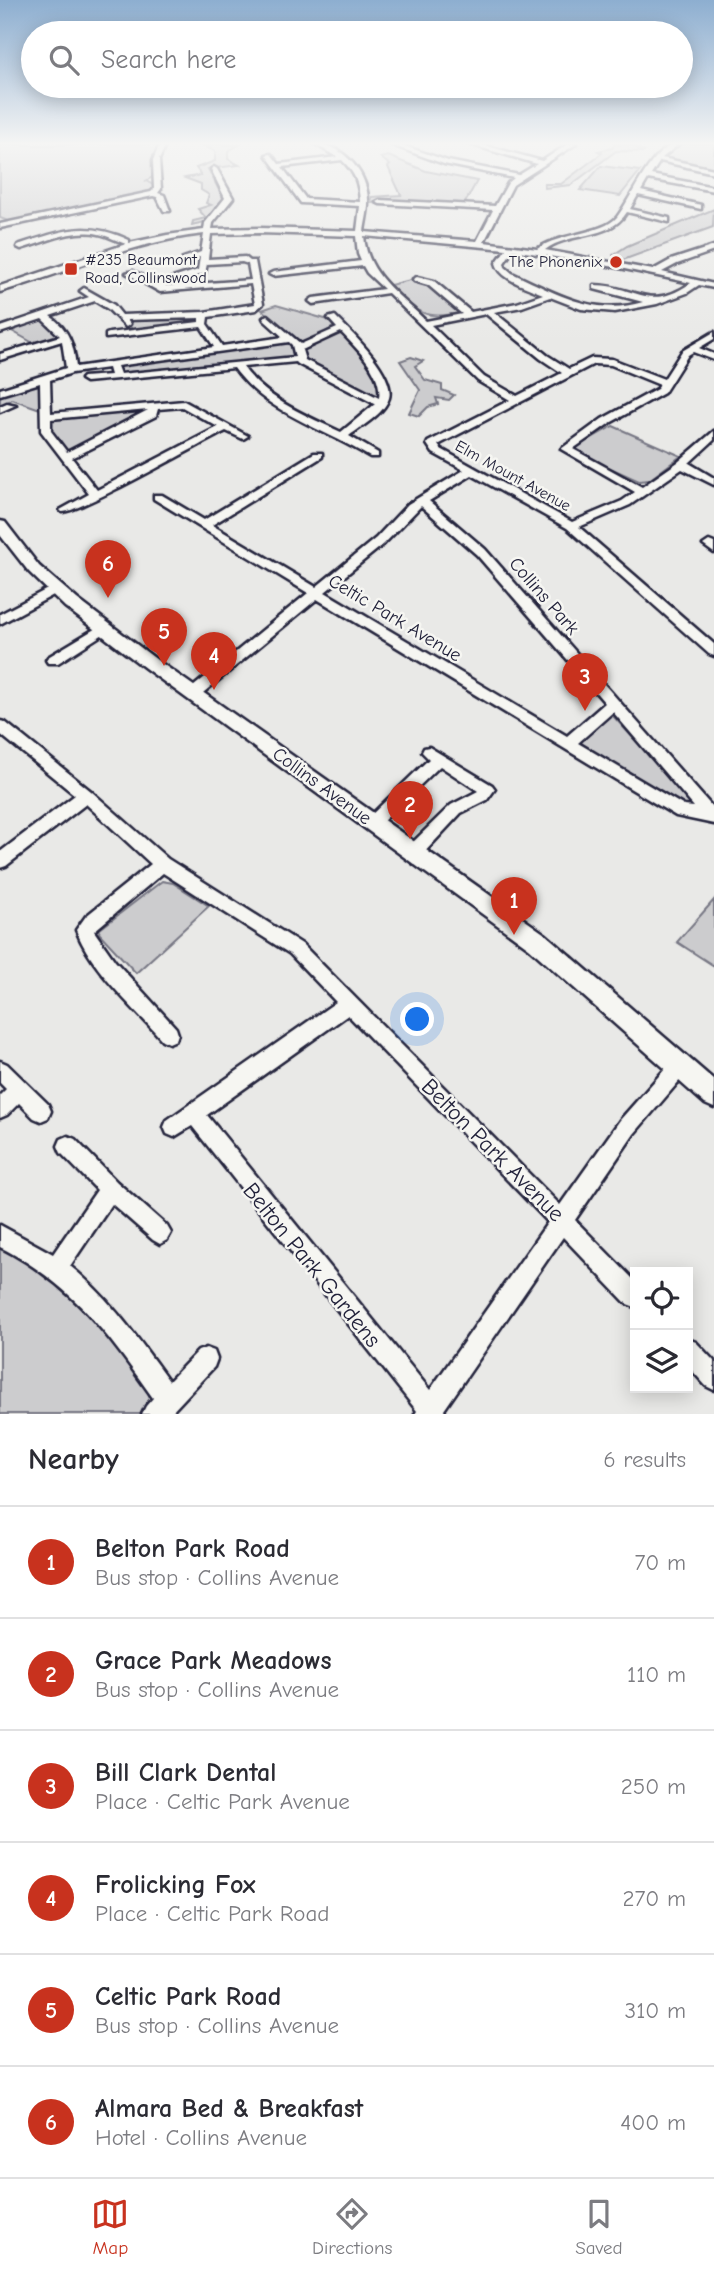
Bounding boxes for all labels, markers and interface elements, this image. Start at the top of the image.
search box [21,21,693,98]
icon: search [45,41,83,79]
text: Search here [101,45,236,75]
place label: #235 Beaumont Road, Collinswood [85,251,207,287]
place label: The Phonenix [509,253,602,271]
marker: The Phonenix [608,254,624,270]
marker: #235 Beaumont Road, Collinswood [63,261,79,277]
street label: Elm Mount Avenue [452,437,574,515]
pin: 6 [85,540,131,598]
street label: Collins Park [504,553,584,640]
street label: Celtic Park Avenue [325,570,465,666]
pin: 5 [141,608,187,666]
pin: 4 [191,632,237,690]
pin: 3 [562,653,608,711]
street label: Collins Avenue [268,743,376,829]
pin: 2 [387,781,433,839]
pin: 1 [491,877,537,935]
your location [400,1002,434,1036]
street label: Belton Park Avenue [416,1073,570,1227]
street label: Belton Park Gardens [237,1177,387,1353]
map controls [630,1267,693,1393]
button: locate [630,1267,693,1330]
button: layers [630,1330,693,1393]
text: Nearby [28,1442,119,1477]
text: 6 results [603,1446,686,1473]
text: Belton Park Road [95,1534,290,1564]
text: 1 [46,1549,56,1576]
text: 70 m [634,1549,686,1576]
text: Bus stop · Collins Avenue [95,1564,339,1591]
text: Grace Park Meadows [95,1646,332,1676]
text: 2 [45,1661,57,1688]
text: 110 m [627,1661,686,1688]
text: Bus stop · Collins Avenue [95,1676,339,1703]
text: Bill Clark Dental [95,1758,276,1788]
text: 3 [45,1773,57,1800]
text: 250 m [621,1773,686,1800]
text: Place · Celtic Park Avenue [95,1788,350,1815]
text: Frolicking Fox [95,1870,256,1900]
text: 4 [46,1885,56,1912]
text: 270 m [622,1885,686,1912]
text: Place · Celtic Park Road [95,1900,329,1927]
text: Celtic Park Road [95,1982,281,2012]
text: 5 [45,1997,57,2024]
text: 310 m [625,1997,686,2024]
text: Bus stop · Collins Avenue [95,2012,339,2039]
text: Almara Bed & Breakfast [95,2094,363,2124]
text: 6 [45,2109,57,2136]
text: 400 m [620,2109,686,2136]
text: Hotel · Collins Avenue [95,2124,307,2151]
tab: Map [91,2195,129,2259]
tab: Directions [312,2195,392,2259]
tab: Saved [575,2195,623,2259]

